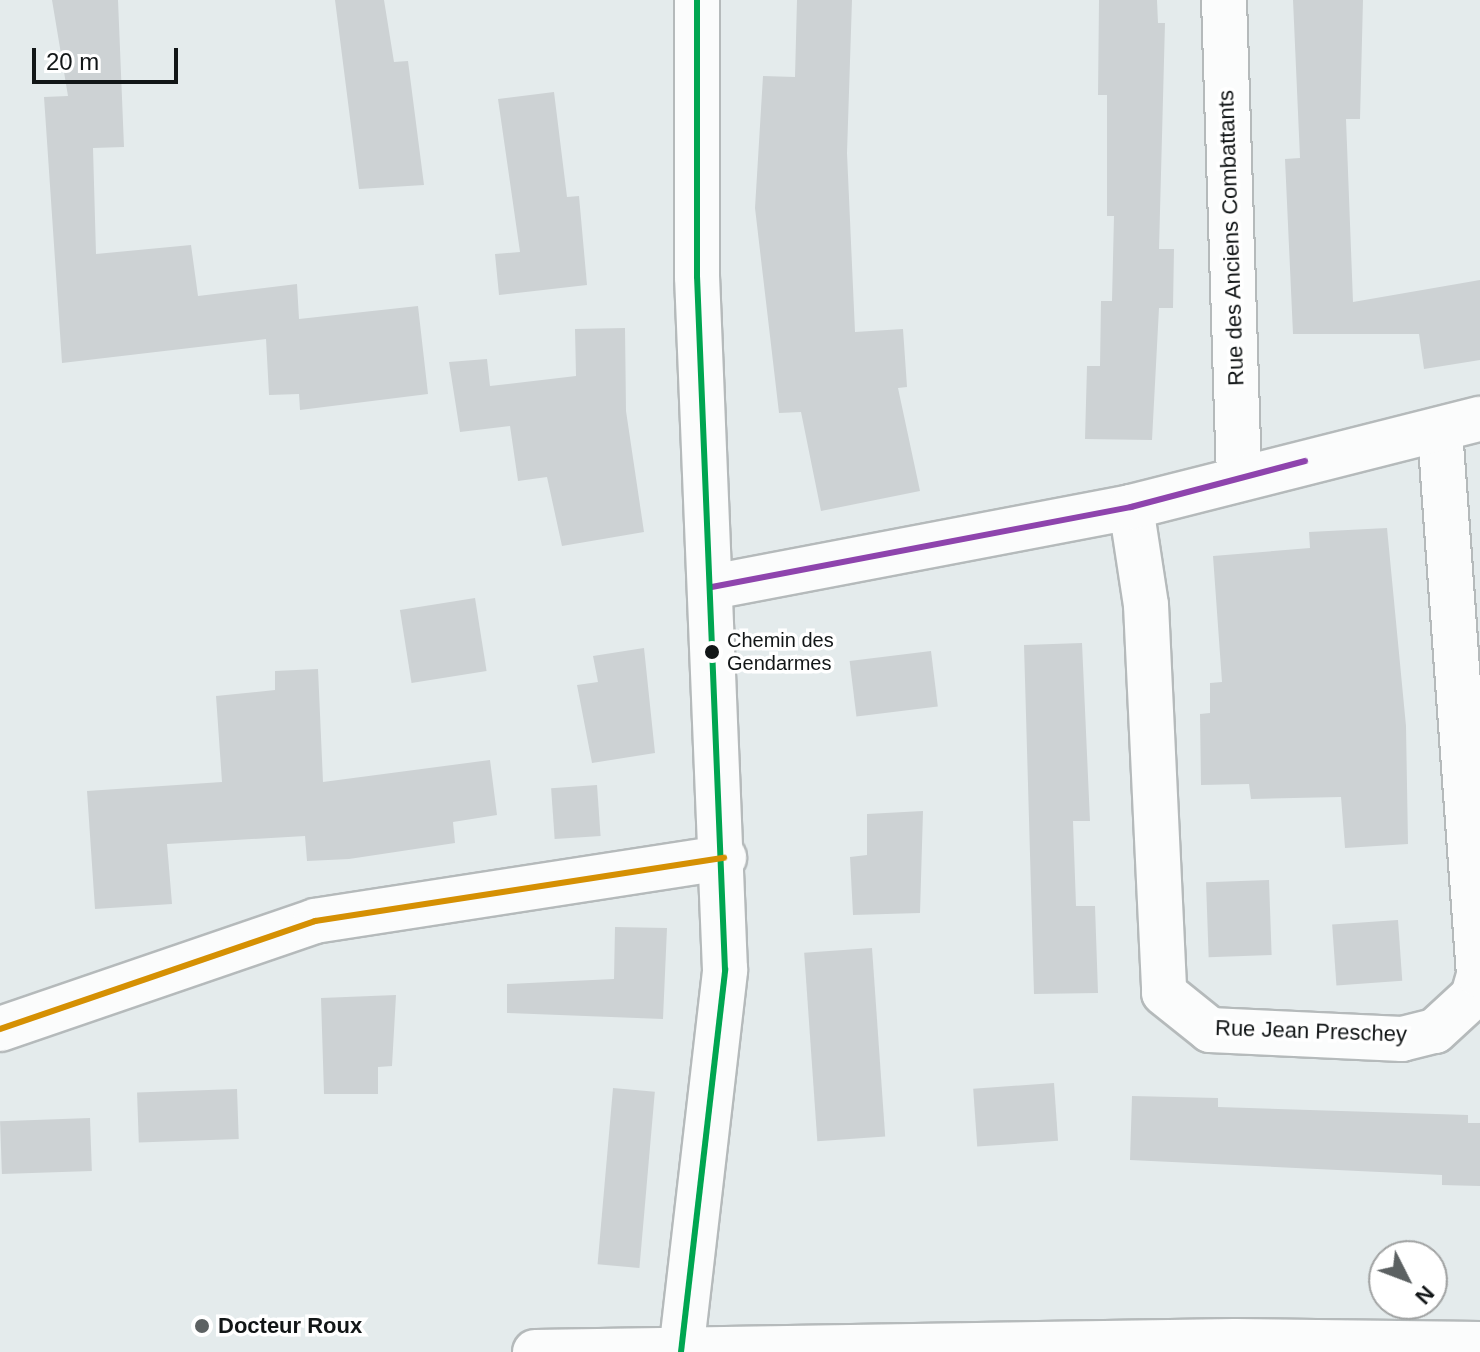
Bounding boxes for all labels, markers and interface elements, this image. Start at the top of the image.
scale bar [36,32,182,82]
text: 20 m [46,48,99,75]
street label: Rue des Anciens Combattants [1213,89,1249,387]
place label: Chemin des Gendarmes [727,628,834,675]
marker: Chemin des Gendarmes [704,644,720,660]
street label: Rue Jean Preschey [1215,1014,1407,1048]
north arrow [1368,1240,1448,1320]
text: N [1410,1281,1439,1309]
place label: Docteur Roux [218,1313,362,1339]
marker: Docteur Roux [193,1317,211,1335]

